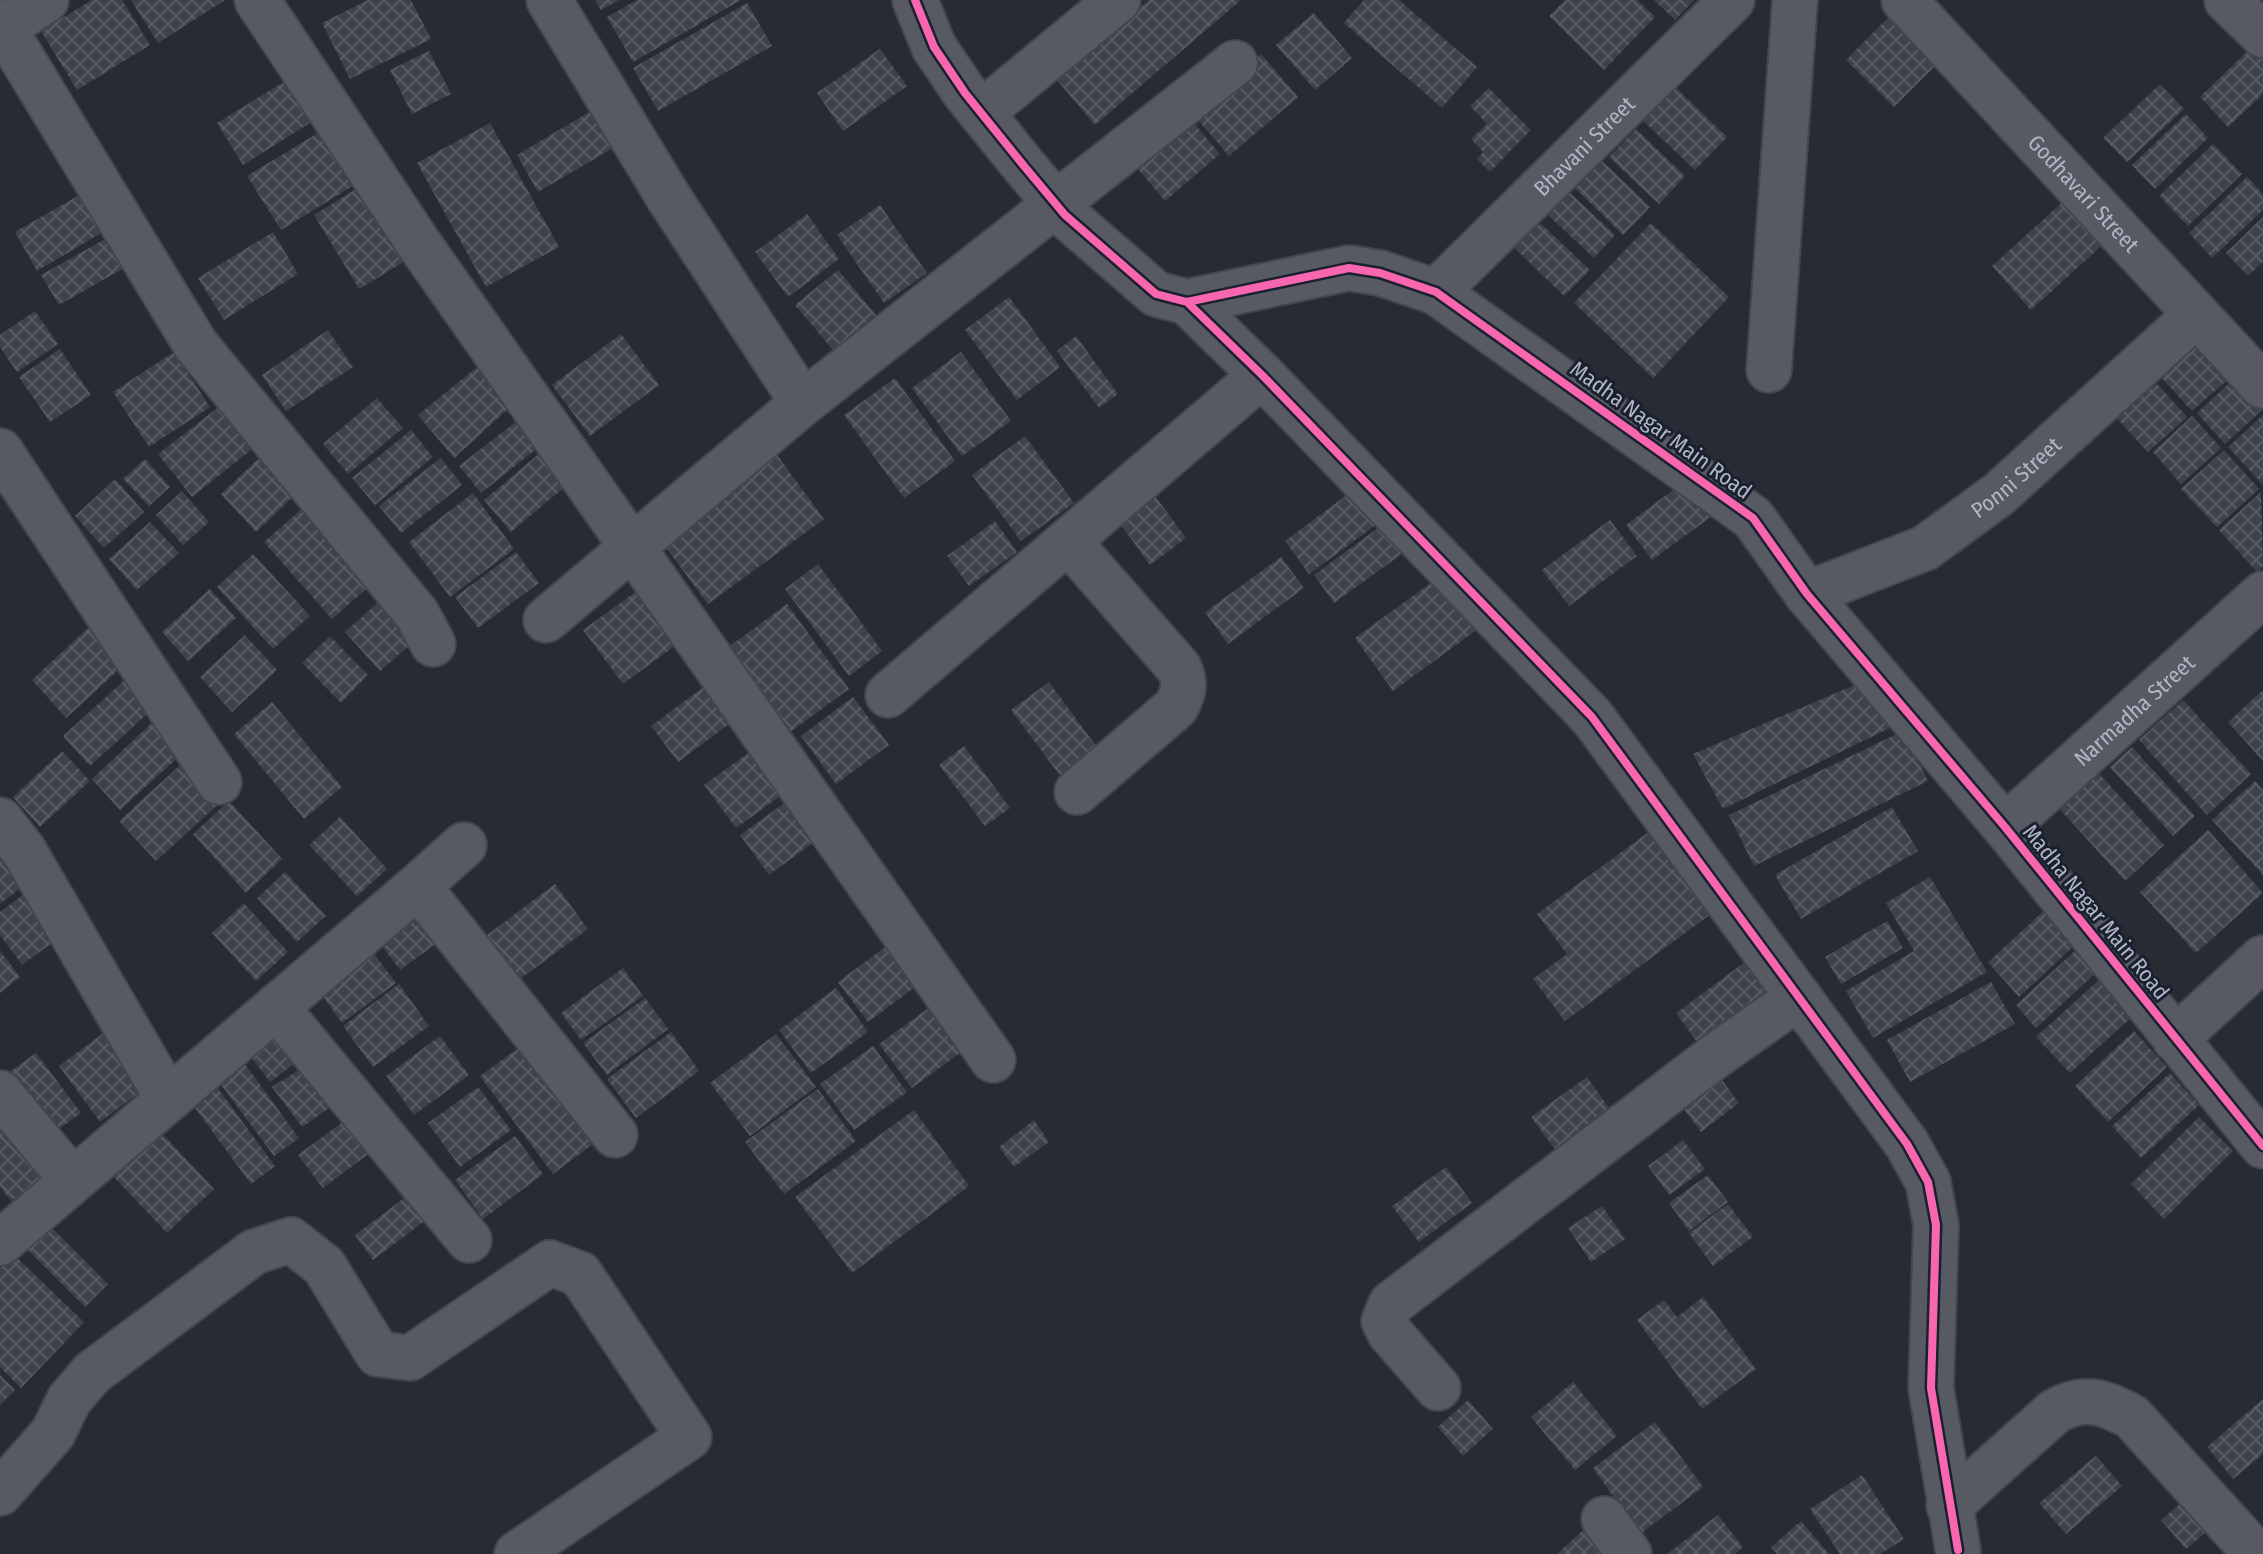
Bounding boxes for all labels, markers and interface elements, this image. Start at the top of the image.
street label: Bhavani Street [1528,90,1641,201]
street label: Godhavari Street [2023,129,2146,258]
street label: Madha Nagar Main Road [1565,355,1757,505]
street label: Ponni Street [1966,430,2067,523]
street label: Narmadha Street [2068,649,2201,772]
street label: Madha Nagar Main Road [2017,819,2175,1005]

